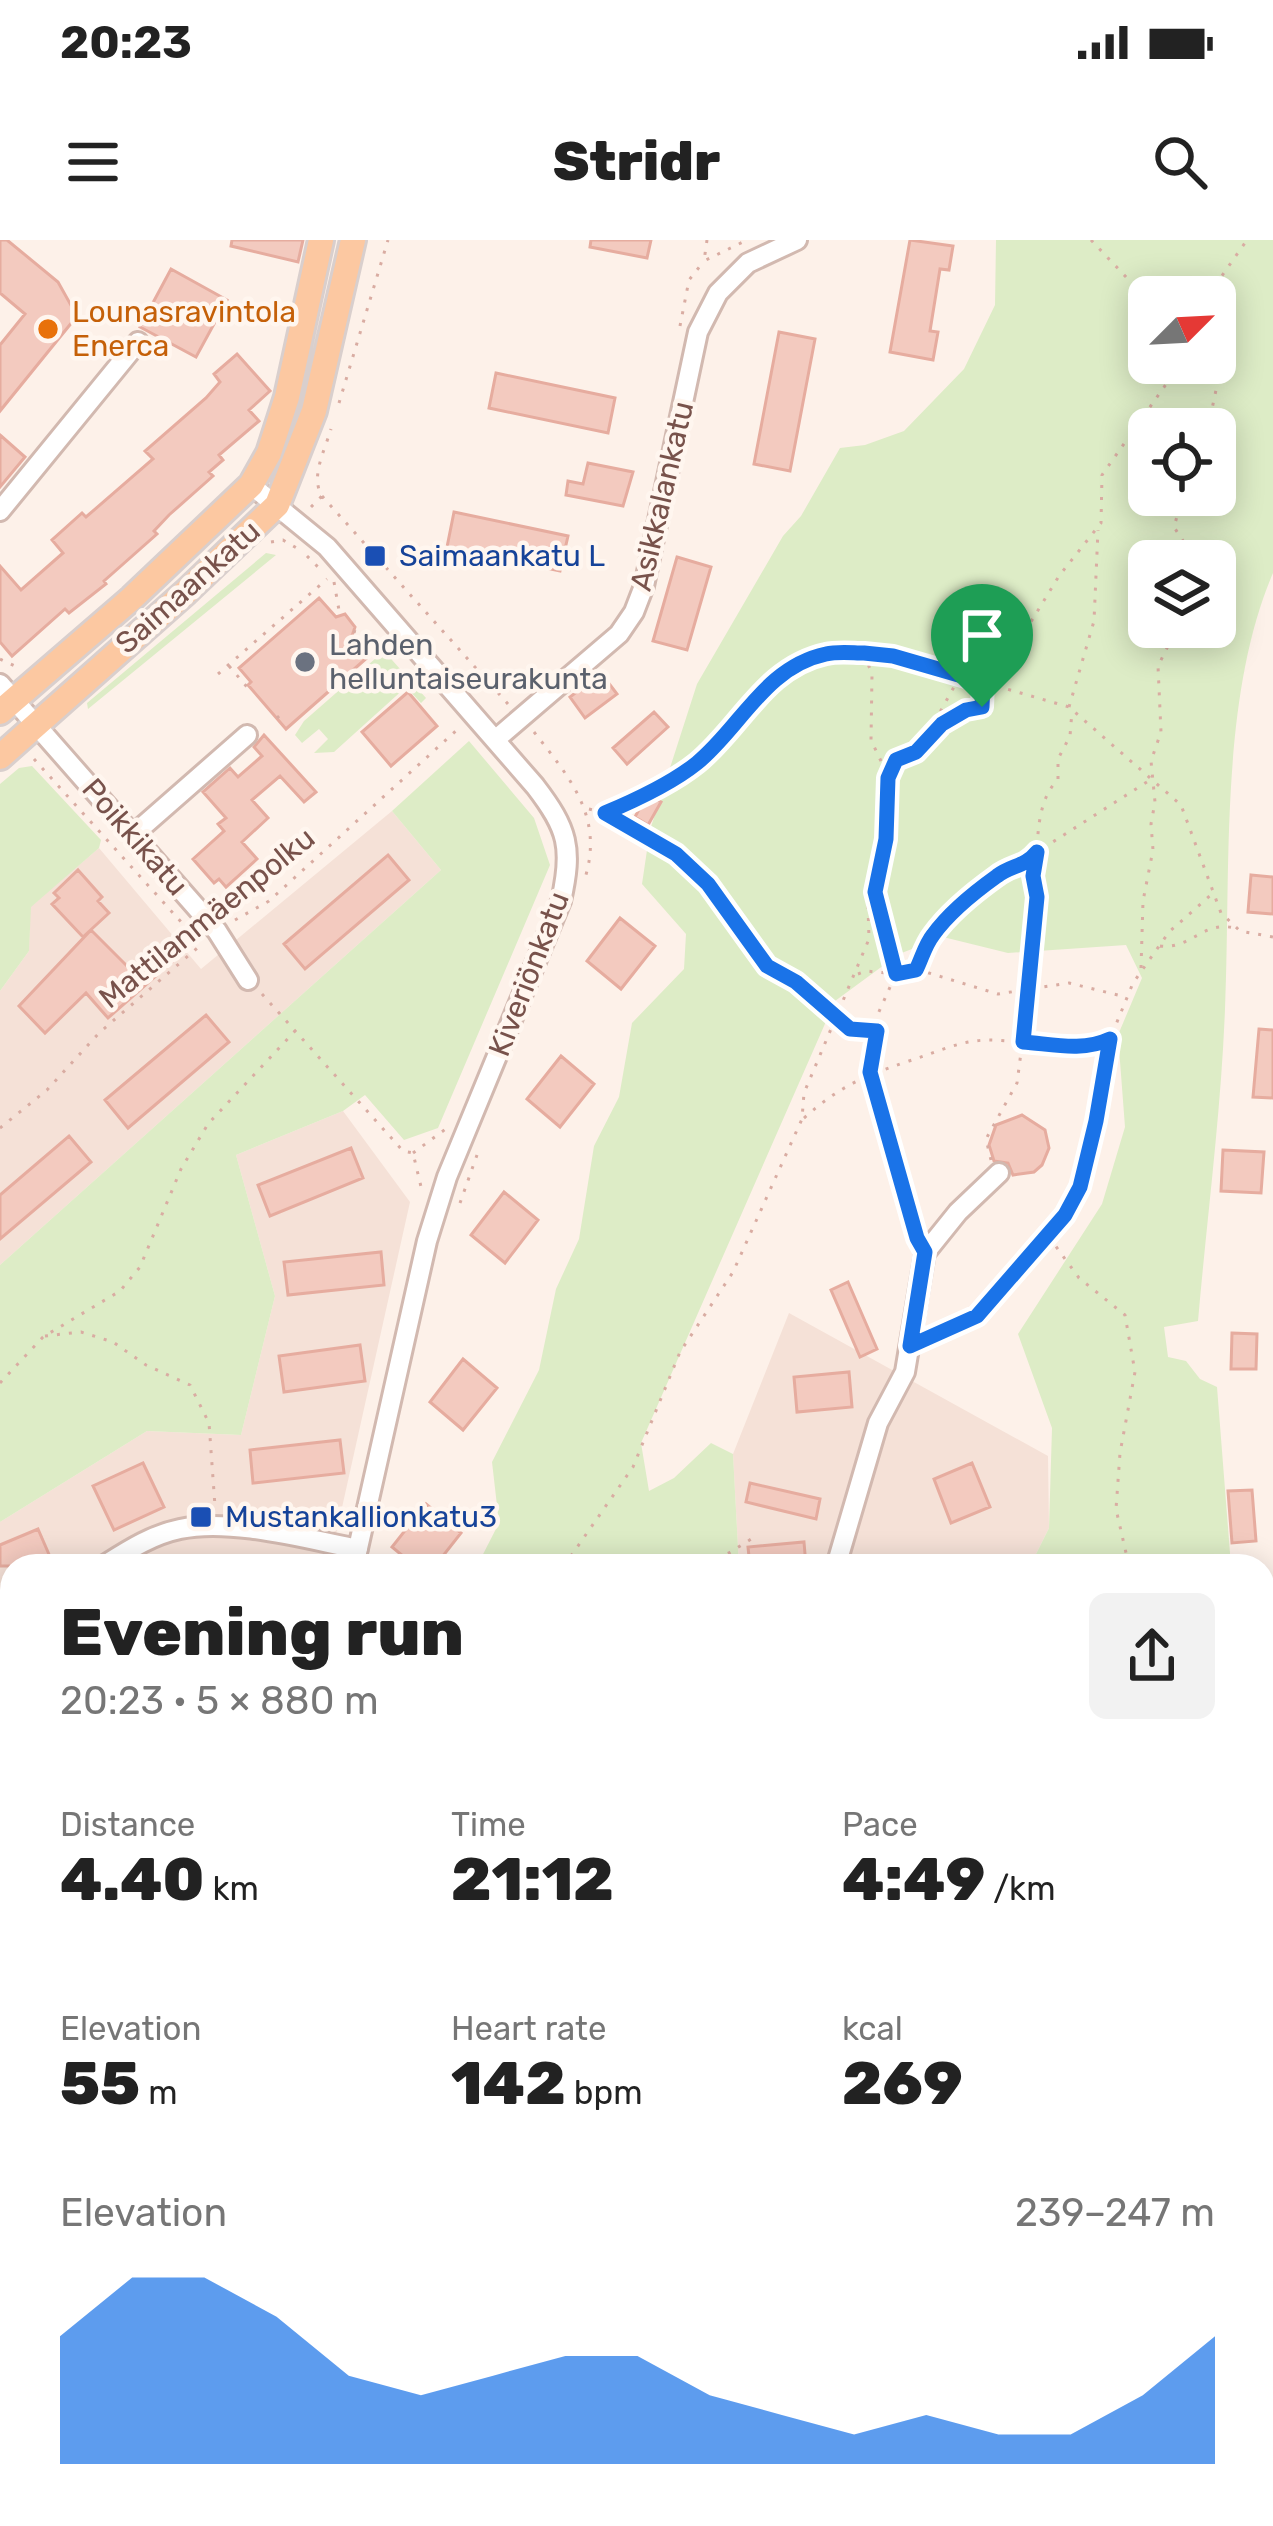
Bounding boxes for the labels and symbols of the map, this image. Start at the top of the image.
north arrow [1128,276,1236,384]
place label: Lounasravintola Enerca [72,294,296,364]
marker: Lounasravintola Enerca [35,316,61,342]
street label: Asikkalankatu [623,398,701,594]
street label: Saimaankatu [108,513,268,661]
place label: Saimaankatu L [399,538,605,574]
marker: Saimaankatu L [362,543,388,569]
pin [931,584,1033,707]
place label: Lahden helluntaiseurakunta [329,627,608,697]
marker: Lahden helluntaiseurakunta [292,649,318,675]
street label: Poikkikatu [74,771,196,903]
street label: Mattilanmäenpolku [92,820,322,1016]
street label: Kiveriönkatu [481,887,577,1061]
place label: Mustankallionkatu3 [225,1499,497,1535]
marker: Mustankallionkatu3 [188,1504,214,1530]

